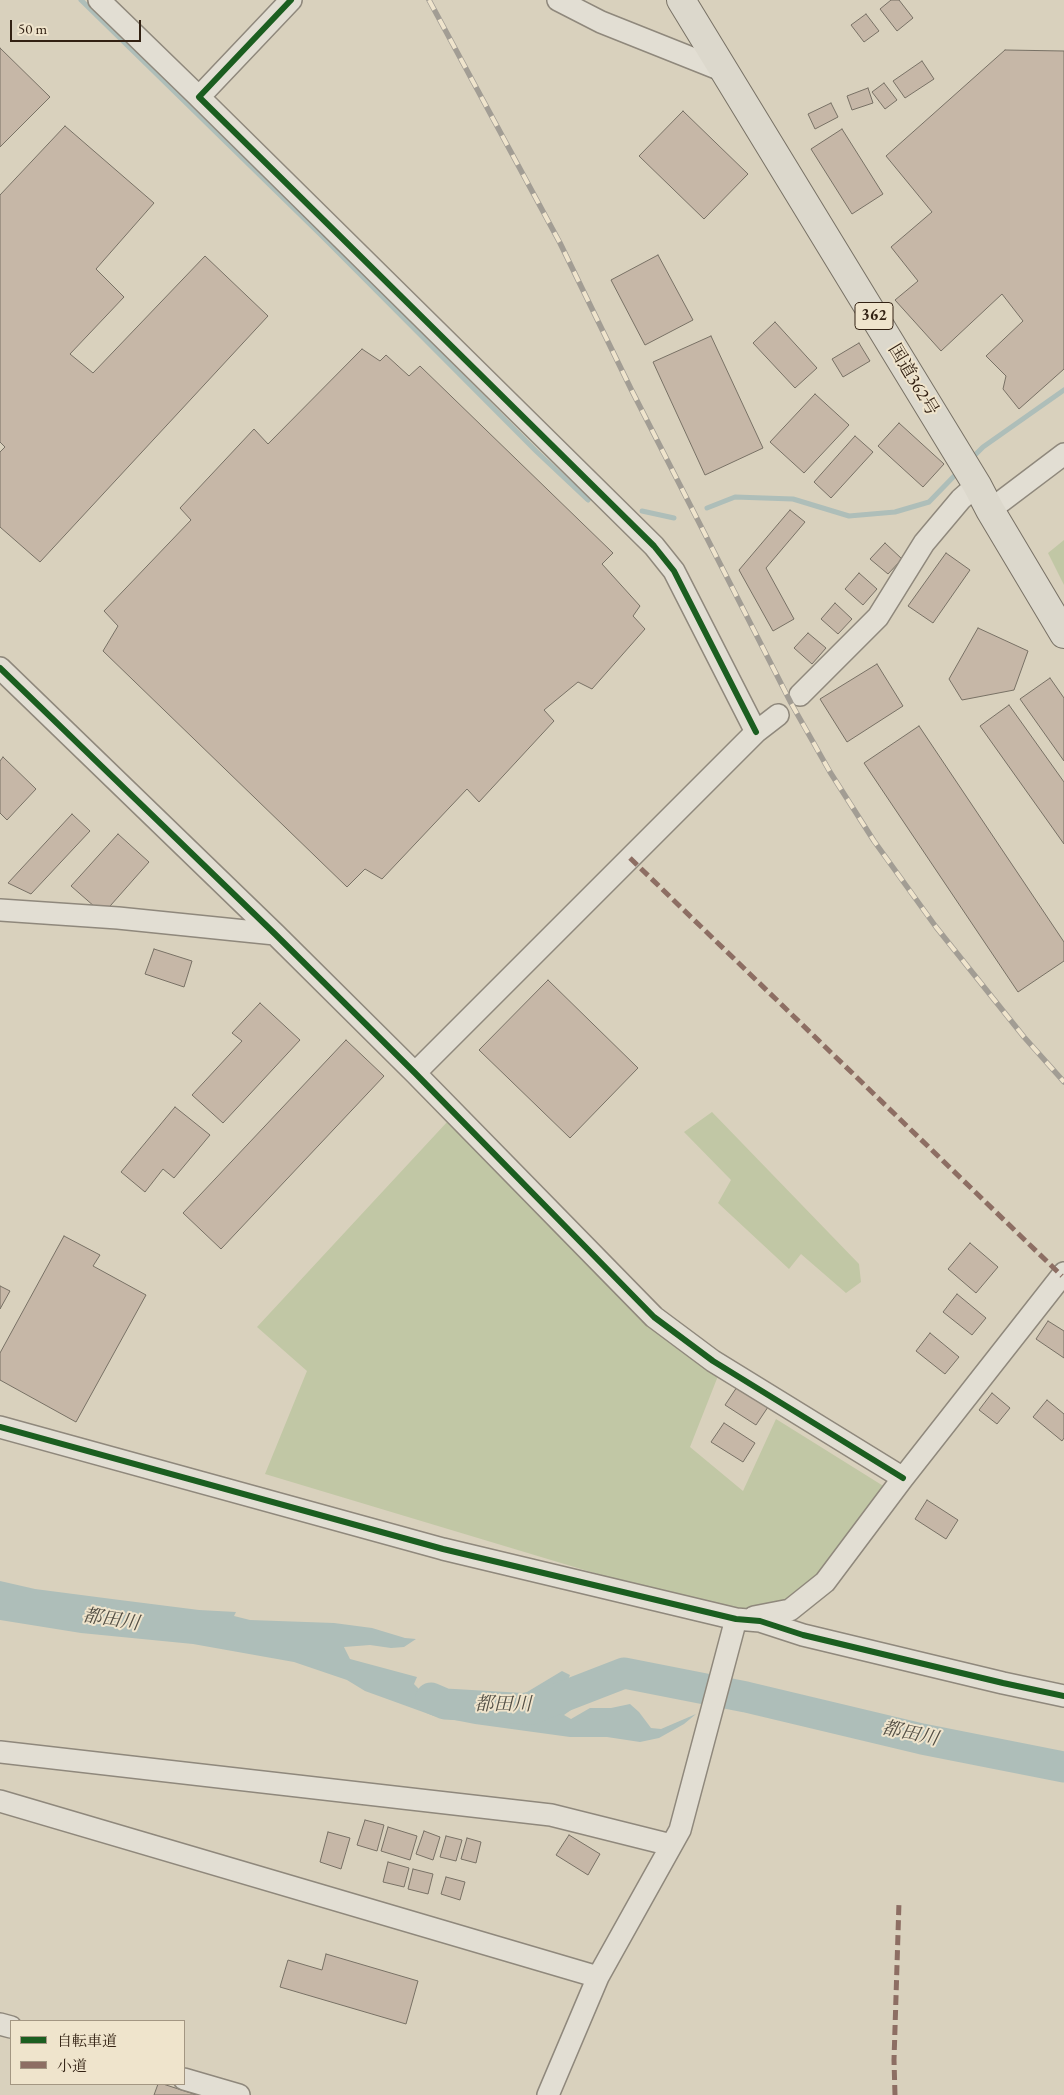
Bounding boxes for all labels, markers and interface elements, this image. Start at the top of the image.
scale bar [12,10,144,42]
text: 50 m [18,19,47,38]
road number: 362 [855,302,893,330]
street label: 国道362号 [883,340,943,420]
water label: 都田川 [81,1604,141,1636]
water label: 都田川 [475,1694,531,1716]
water label: 都田川 [880,1717,940,1751]
legend [10,2020,185,2085]
text: 自転車道 [57,2031,117,2050]
text: 小道 [57,2056,87,2075]

